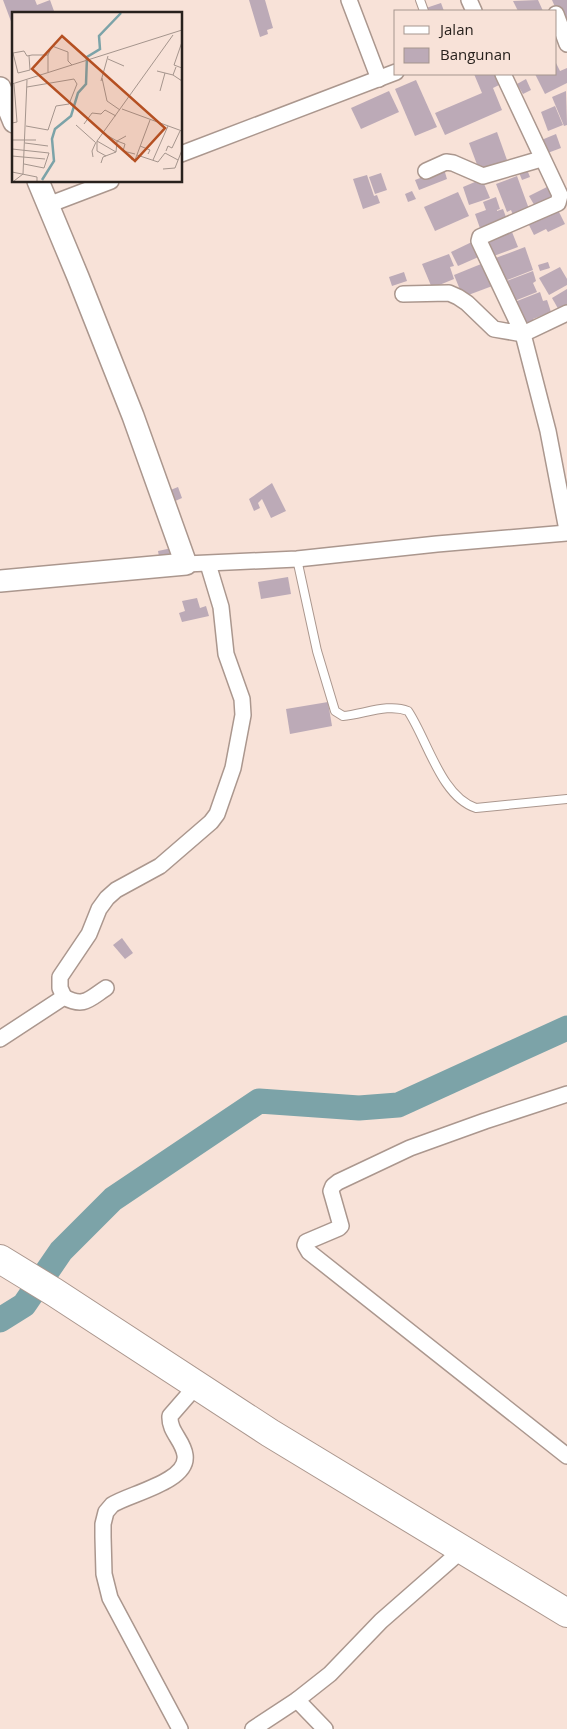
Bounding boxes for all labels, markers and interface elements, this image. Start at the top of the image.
legend [394,10,557,75]
inset map [12,12,182,182]
text: Jalan [438,19,474,39]
text: Bangunan [440,44,511,64]

